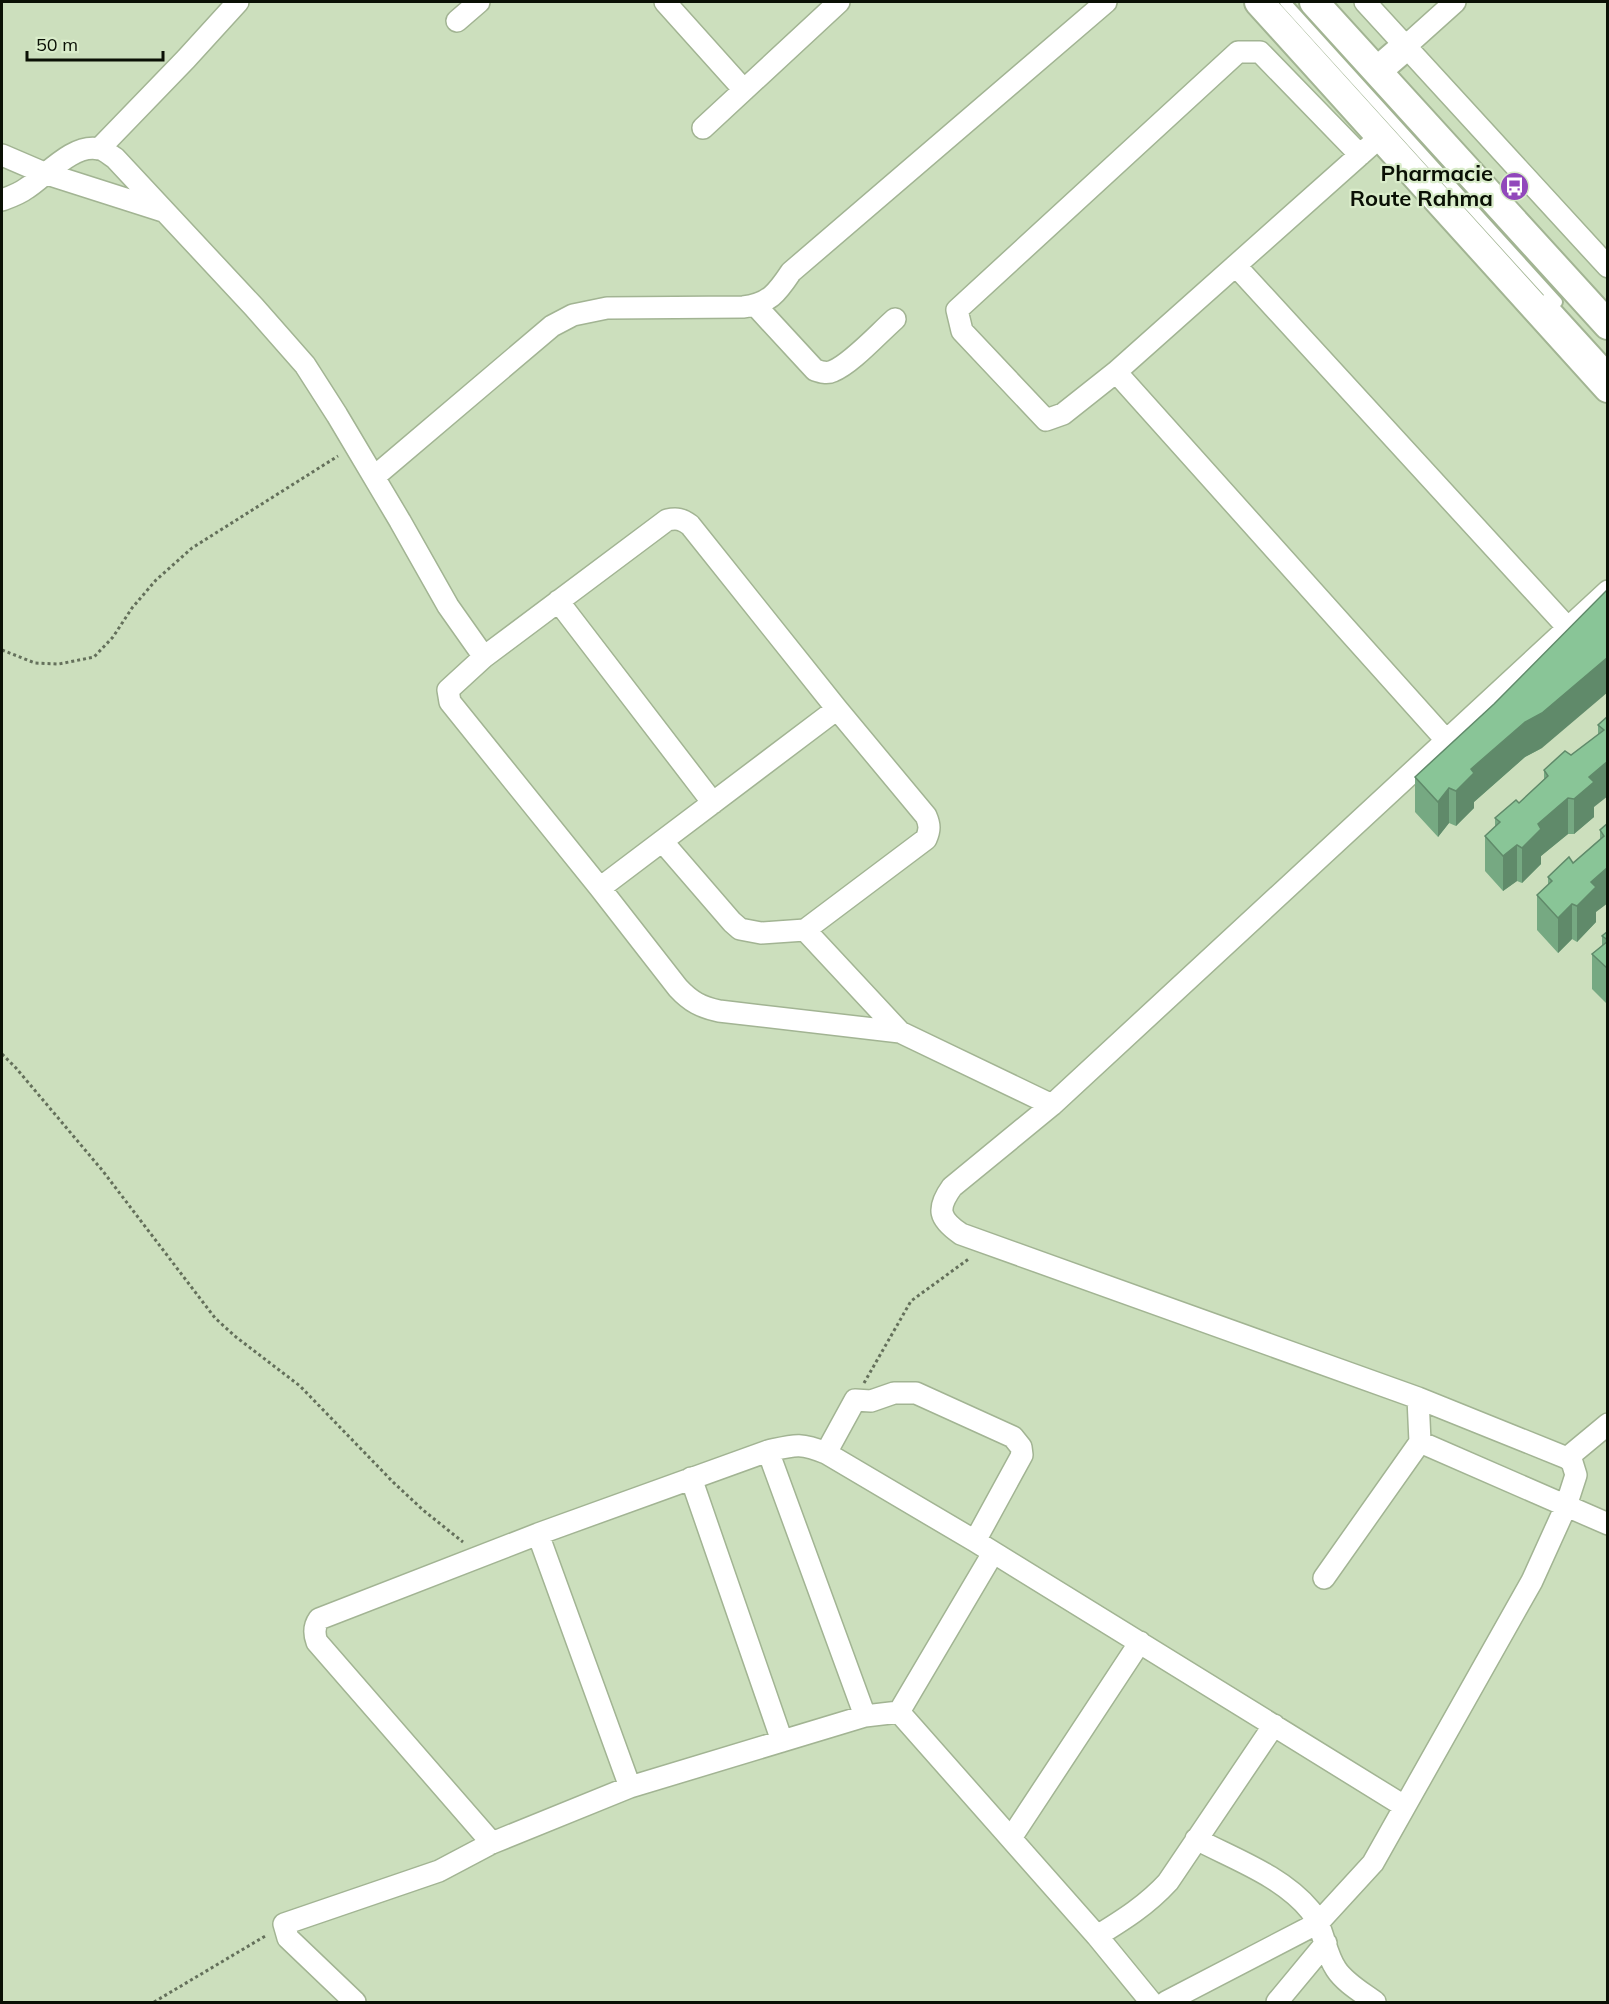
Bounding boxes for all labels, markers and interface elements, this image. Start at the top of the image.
scale bar [27,24,164,62]
text: 50 m [36,33,78,56]
place label: Pharmacie Route Rahma [1350,159,1493,212]
bus stop icon: Pharmacie Route Rahma [1498,170,1530,202]

